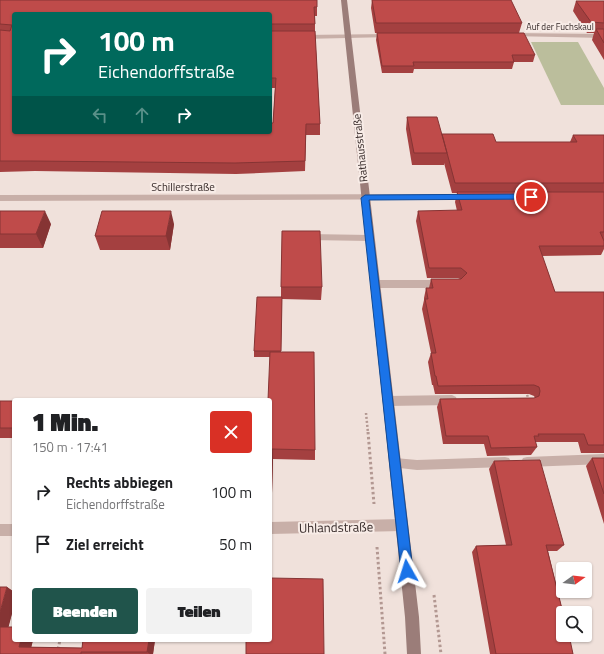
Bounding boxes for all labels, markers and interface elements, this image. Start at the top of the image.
text: 100 m [98,19,175,62]
street label: Auf der Fuchskaul [526,20,594,33]
icon: right [32,28,84,80]
text: Eichendorffstraße [98,58,235,85]
icon: left [89,104,111,126]
icon: ahead [131,104,153,126]
icon: right [173,104,195,126]
street label: Rathausstraße [348,113,372,183]
street label: Schillerstraße [151,179,215,195]
pin [514,180,548,214]
icon: arrive [520,186,542,208]
text: 1 Min. [32,404,98,440]
button: close [210,411,252,453]
text: 150 m · 17:41 [32,437,108,457]
text: Rechts abbiegen [66,471,173,494]
icon: right [32,481,54,503]
text: 100 m [211,481,252,504]
text: Eichendorffstraße [66,494,165,514]
street label: Uhlandstraße [299,516,373,538]
icon: arrive [32,533,54,555]
text: Ziel erreicht [66,533,144,556]
text: 50 m [219,533,252,556]
position arrow [386,550,428,592]
north arrow [556,562,592,598]
map controls [556,562,592,642]
button: Beenden [32,588,138,634]
button: Teilen [146,588,252,634]
button: search [556,606,592,642]

